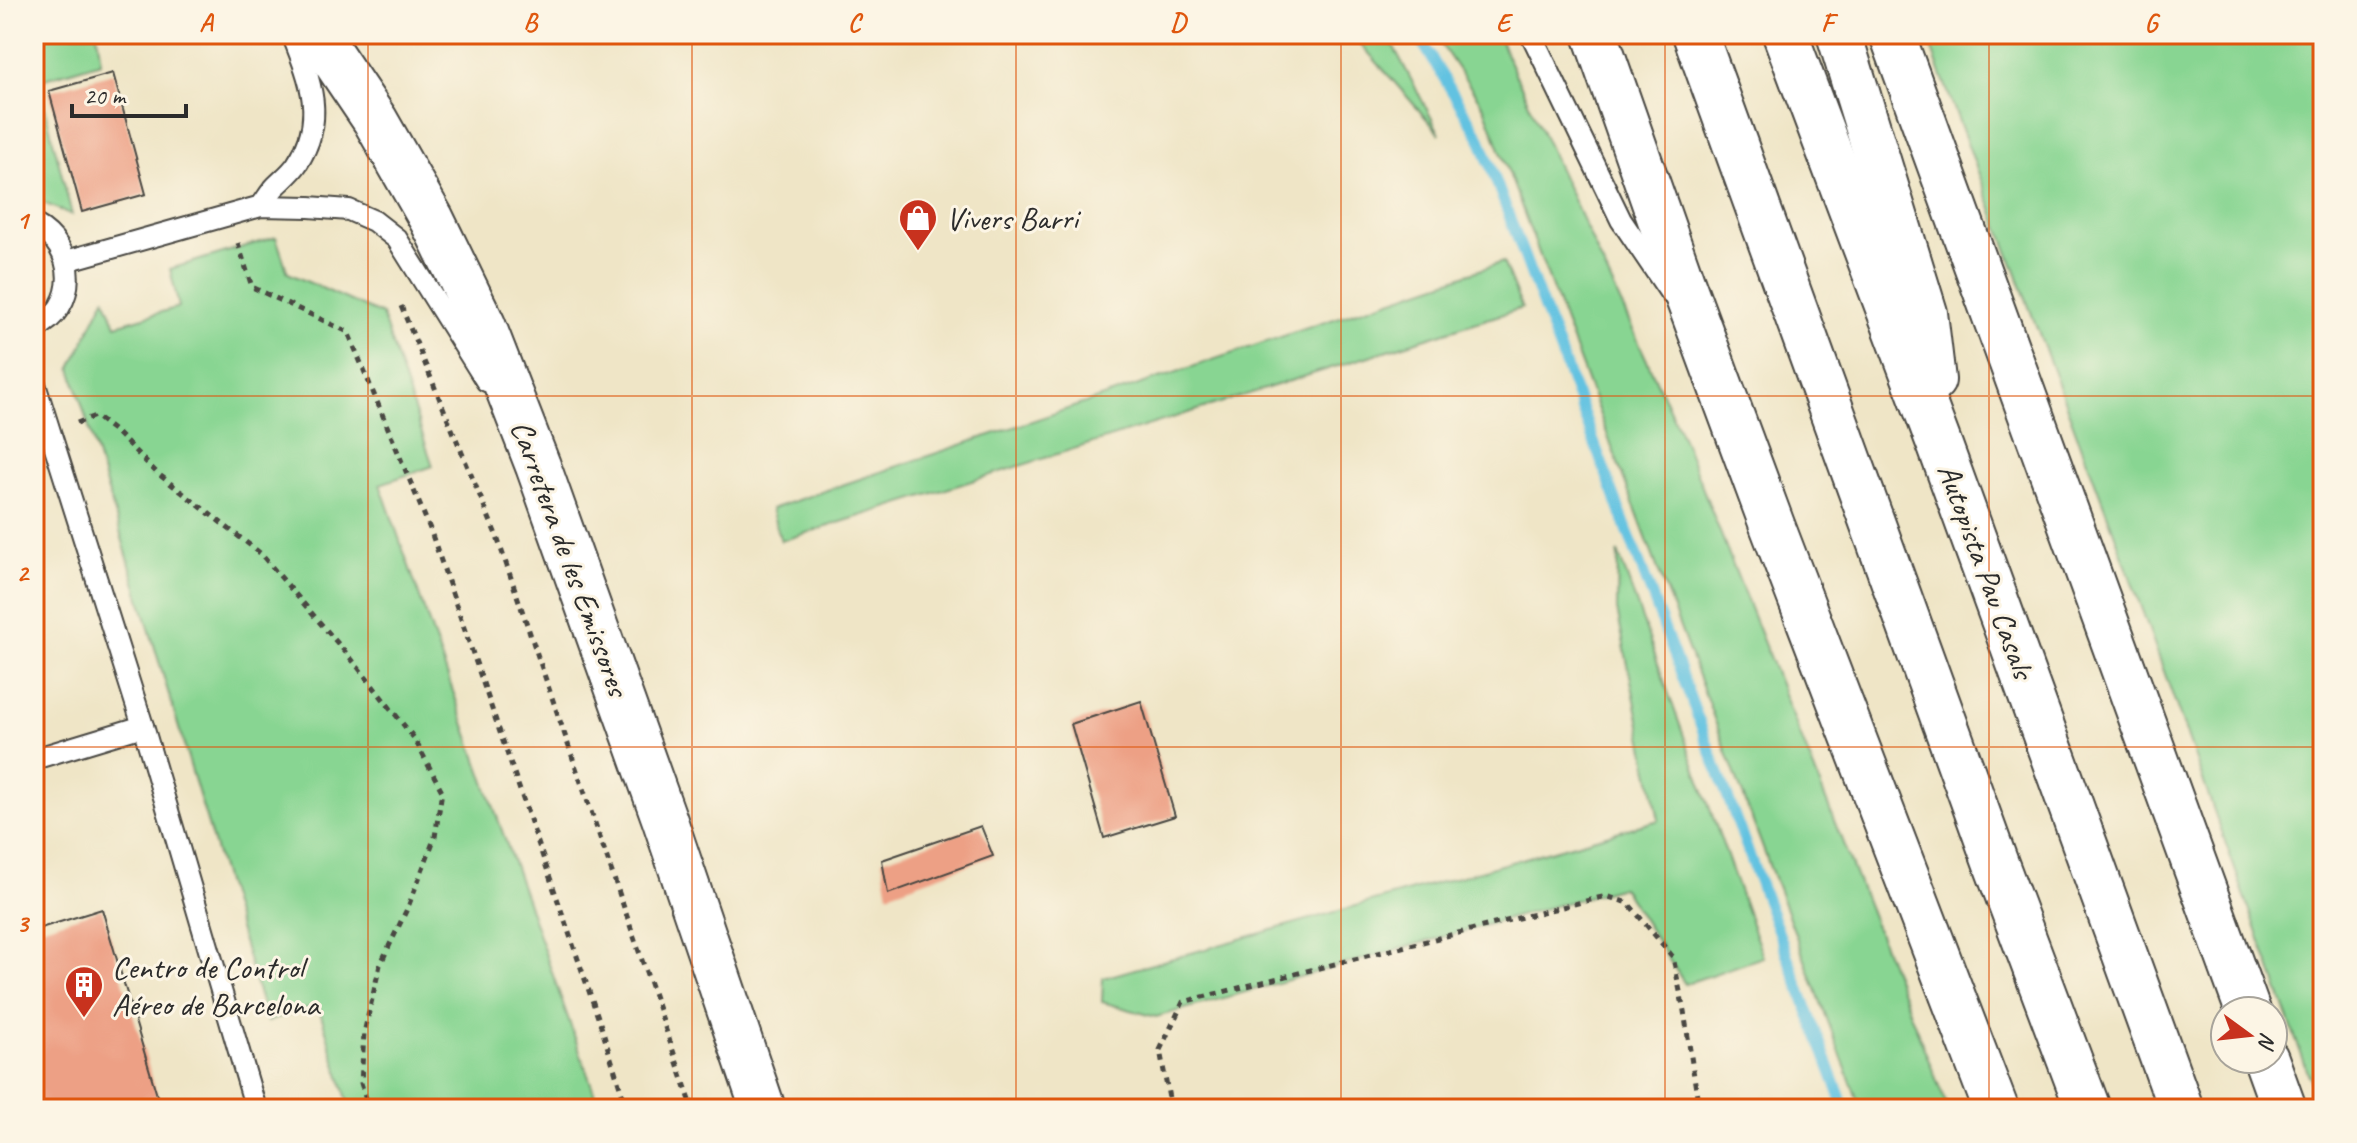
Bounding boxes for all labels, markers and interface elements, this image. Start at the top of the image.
text: A [199,6,214,39]
text: B [523,6,539,39]
text: C [848,6,864,39]
text: D [1170,6,1188,39]
text: E [1496,6,1514,39]
text: F [1821,6,1839,39]
text: G [2145,6,2161,39]
scale bar [72,68,186,118]
text: 20 m [84,81,127,111]
shop icon: Vivers Barri [897,197,939,252]
place label: Vivers Barri [946,198,1082,239]
text: 1 [16,204,31,237]
street label: Carretera de les Emissores [501,415,640,704]
street label: Autopista Pau Casals [1928,458,2045,687]
text: 2 [16,556,30,589]
text: 3 [16,907,30,940]
place label: Centro de Control Aéreo de Barcelona [112,947,321,1025]
building icon: Centro de Control Aéreo de Barcelona [63,964,105,1019]
north arrow [2209,995,2289,1075]
text: N [2251,1030,2283,1053]

